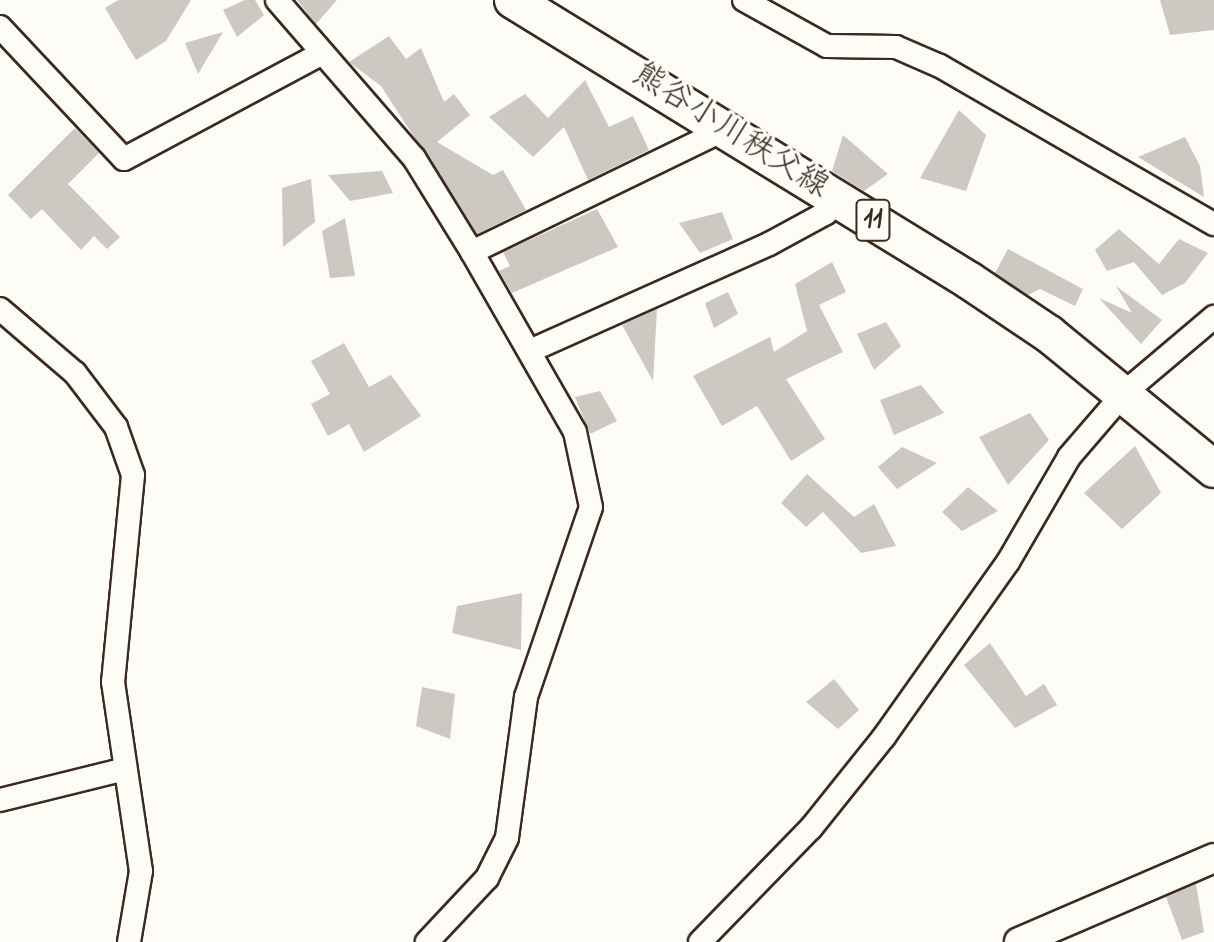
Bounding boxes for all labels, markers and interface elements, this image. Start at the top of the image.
street label: 熊谷小川秩父線 [625,56,835,208]
road number: 11 [855,194,891,246]

